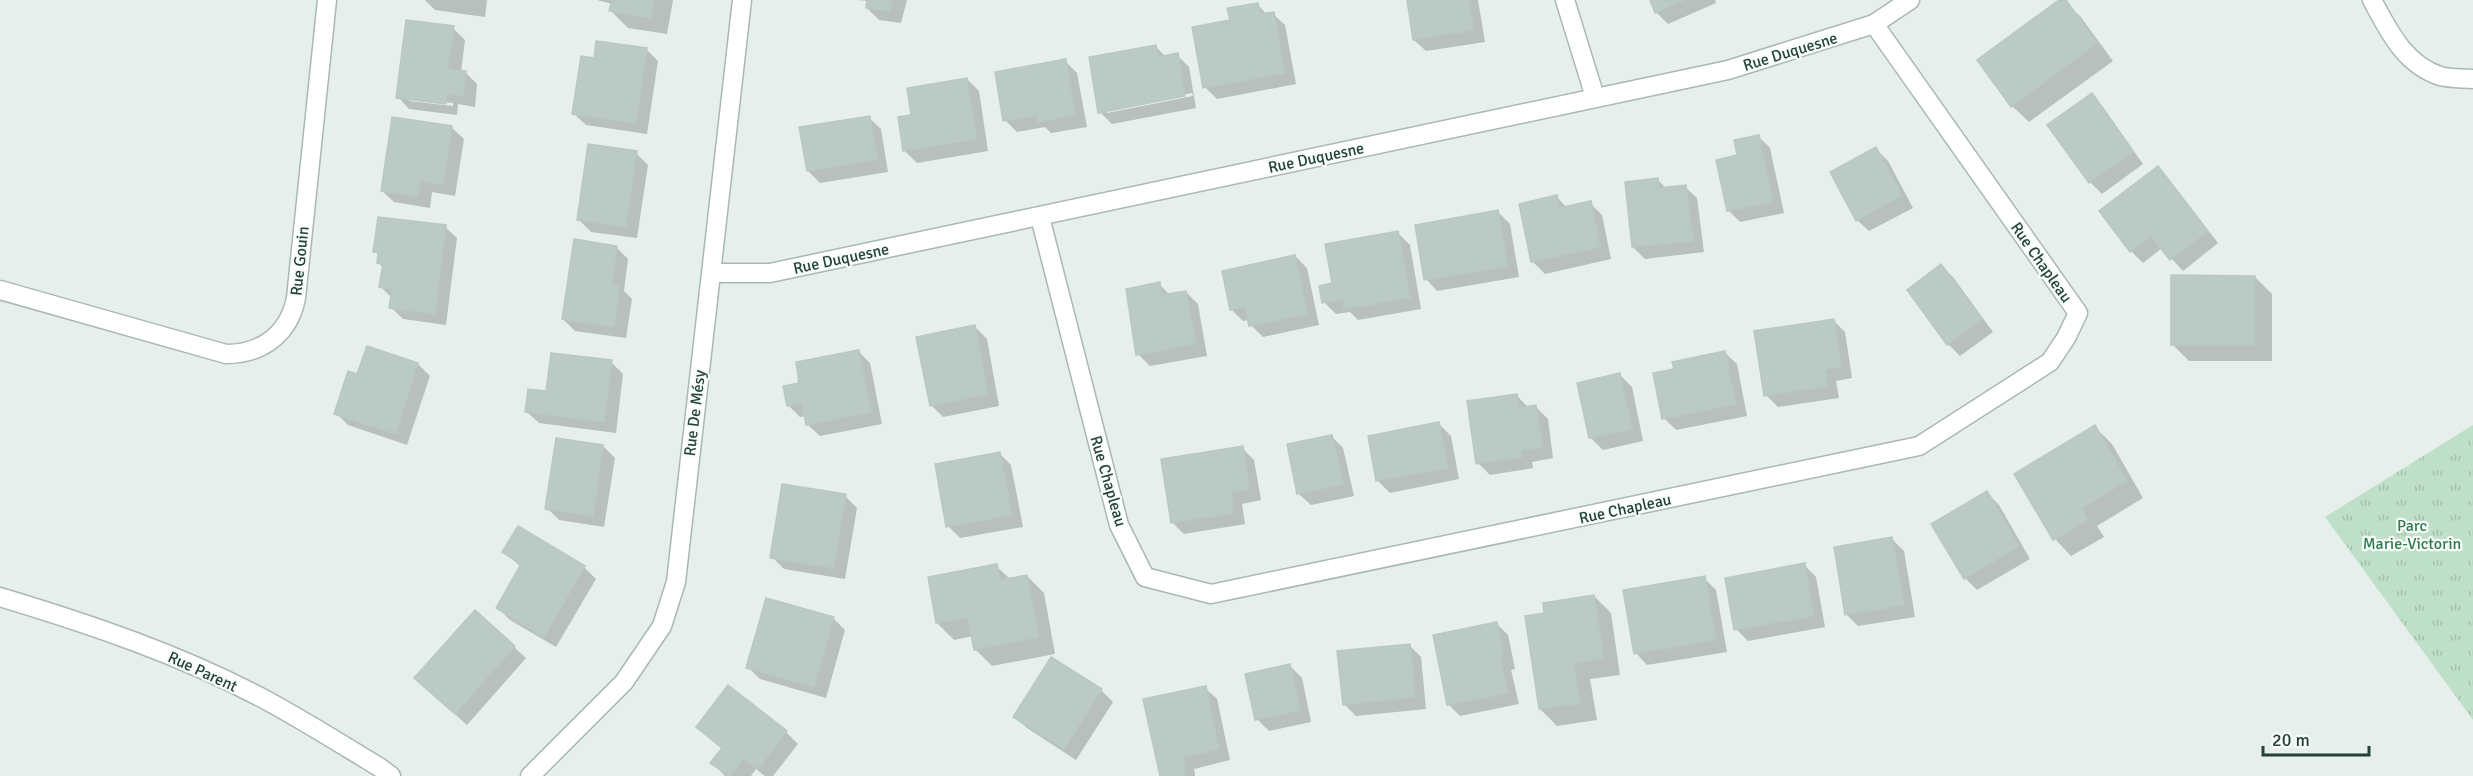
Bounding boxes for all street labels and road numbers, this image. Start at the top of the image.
street label: Rue Duquesne [1741,28,1840,76]
street label: Rue Duquesne [1266,138,1366,178]
street label: Rue Chapleau [2006,218,2076,307]
street label: Rue Gouin [286,225,314,297]
street label: Rue Duquesne [791,239,891,279]
street label: Rue De Mésy [680,368,710,457]
street label: Rue Chapleau [1085,433,1131,529]
street label: Rue Chapleau [1577,489,1673,529]
street label: Rue Parent [165,647,241,697]

